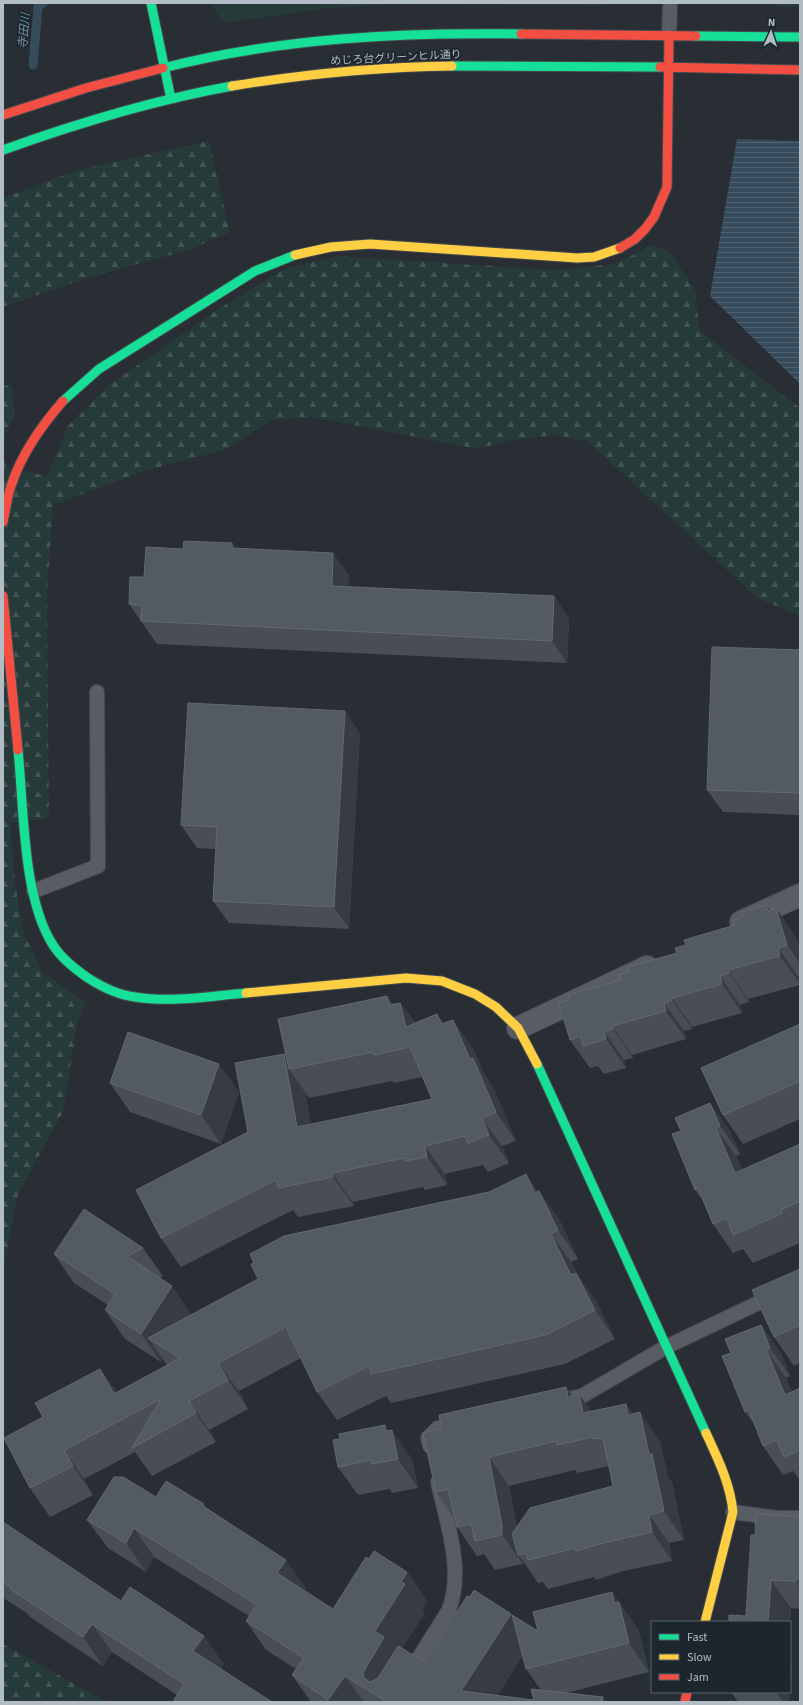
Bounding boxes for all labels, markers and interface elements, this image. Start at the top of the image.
water label: 寺田川 [14,10,35,50]
north arrow [751,12,791,52]
text: N [767,15,776,30]
street label: めじろ台グリーンヒル通り [330,47,462,68]
legend [651,1621,791,1693]
text: Fast [687,1629,707,1646]
text: Slow [687,1649,712,1666]
text: Jam [687,1669,709,1686]

